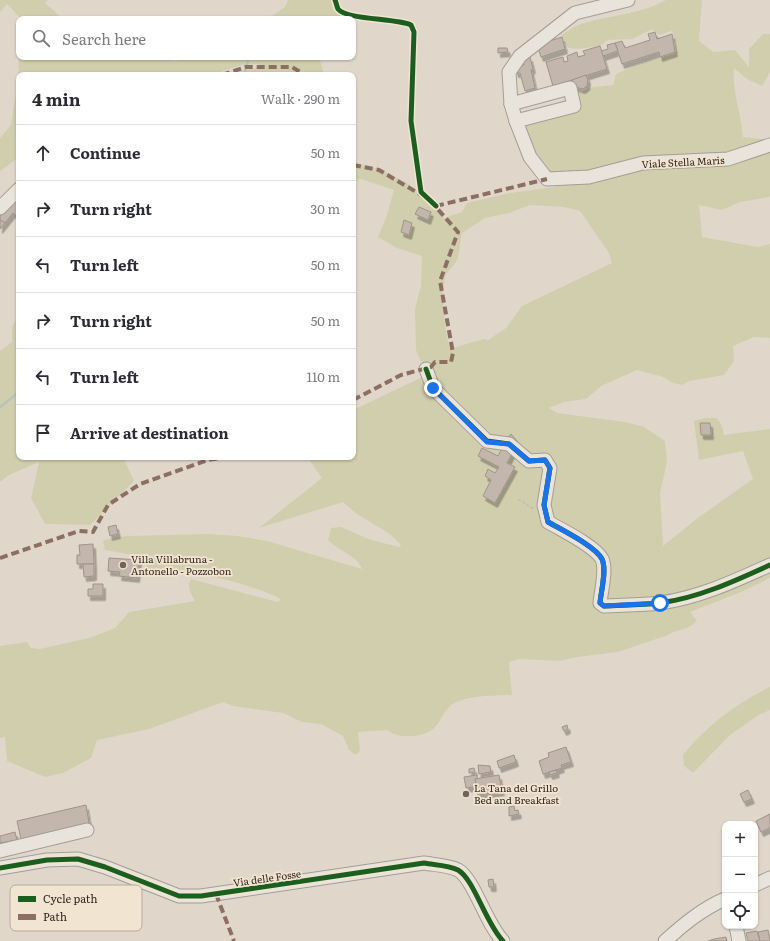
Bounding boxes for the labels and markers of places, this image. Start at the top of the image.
place label: Villa Villabruna - Antonello - Pozzobon [131,551,232,578]
marker: Villa Villabruna - Antonello - Pozzobon [118,560,128,570]
place label: La Tana del Grillo Bed and Breakfast [474,780,559,807]
marker: La Tana del Grillo Bed and Breakfast [461,789,471,799]

